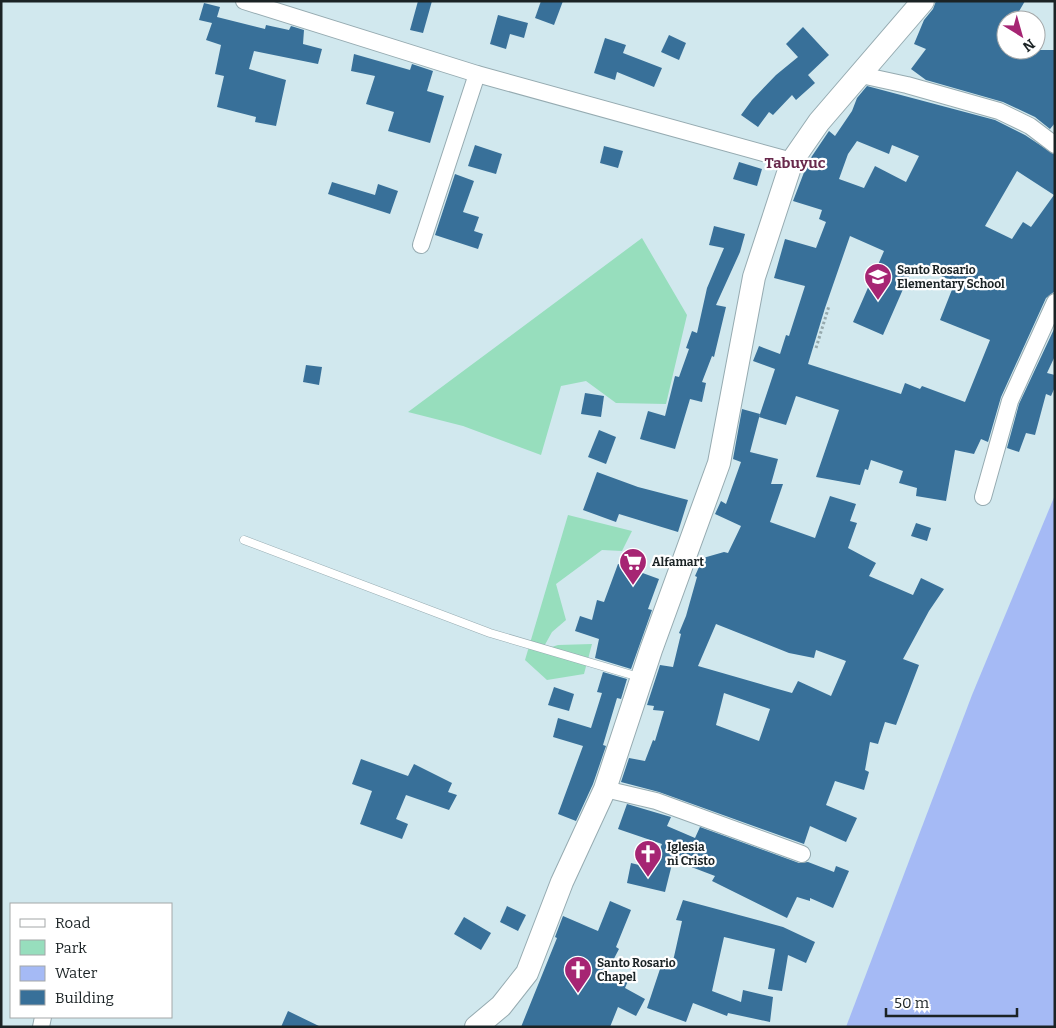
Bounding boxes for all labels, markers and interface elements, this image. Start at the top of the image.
north arrow [996,10,1046,60]
text: N [1019,35,1038,55]
district label: Tabuyuc [765,154,826,172]
school or university icon: Santo Rosario Elementary School [863,262,893,301]
place label: Santo Rosario Elementary School [897,263,1005,291]
supermarket icon: Alfamart [618,547,648,586]
place label: Alfamart [652,555,704,569]
church icon: Iglesia ni Cristo [633,839,663,878]
place label: Iglesia ni Cristo [667,840,715,868]
legend [10,903,172,1018]
text: Road [55,914,90,932]
text: Park [55,939,87,957]
church icon: Santo Rosario Chapel [563,955,593,994]
place label: Santo Rosario Chapel [597,956,676,984]
text: Water [55,964,98,982]
scale bar [886,986,1017,1018]
text: Building [55,989,114,1007]
text: 50 m [894,994,930,1012]

